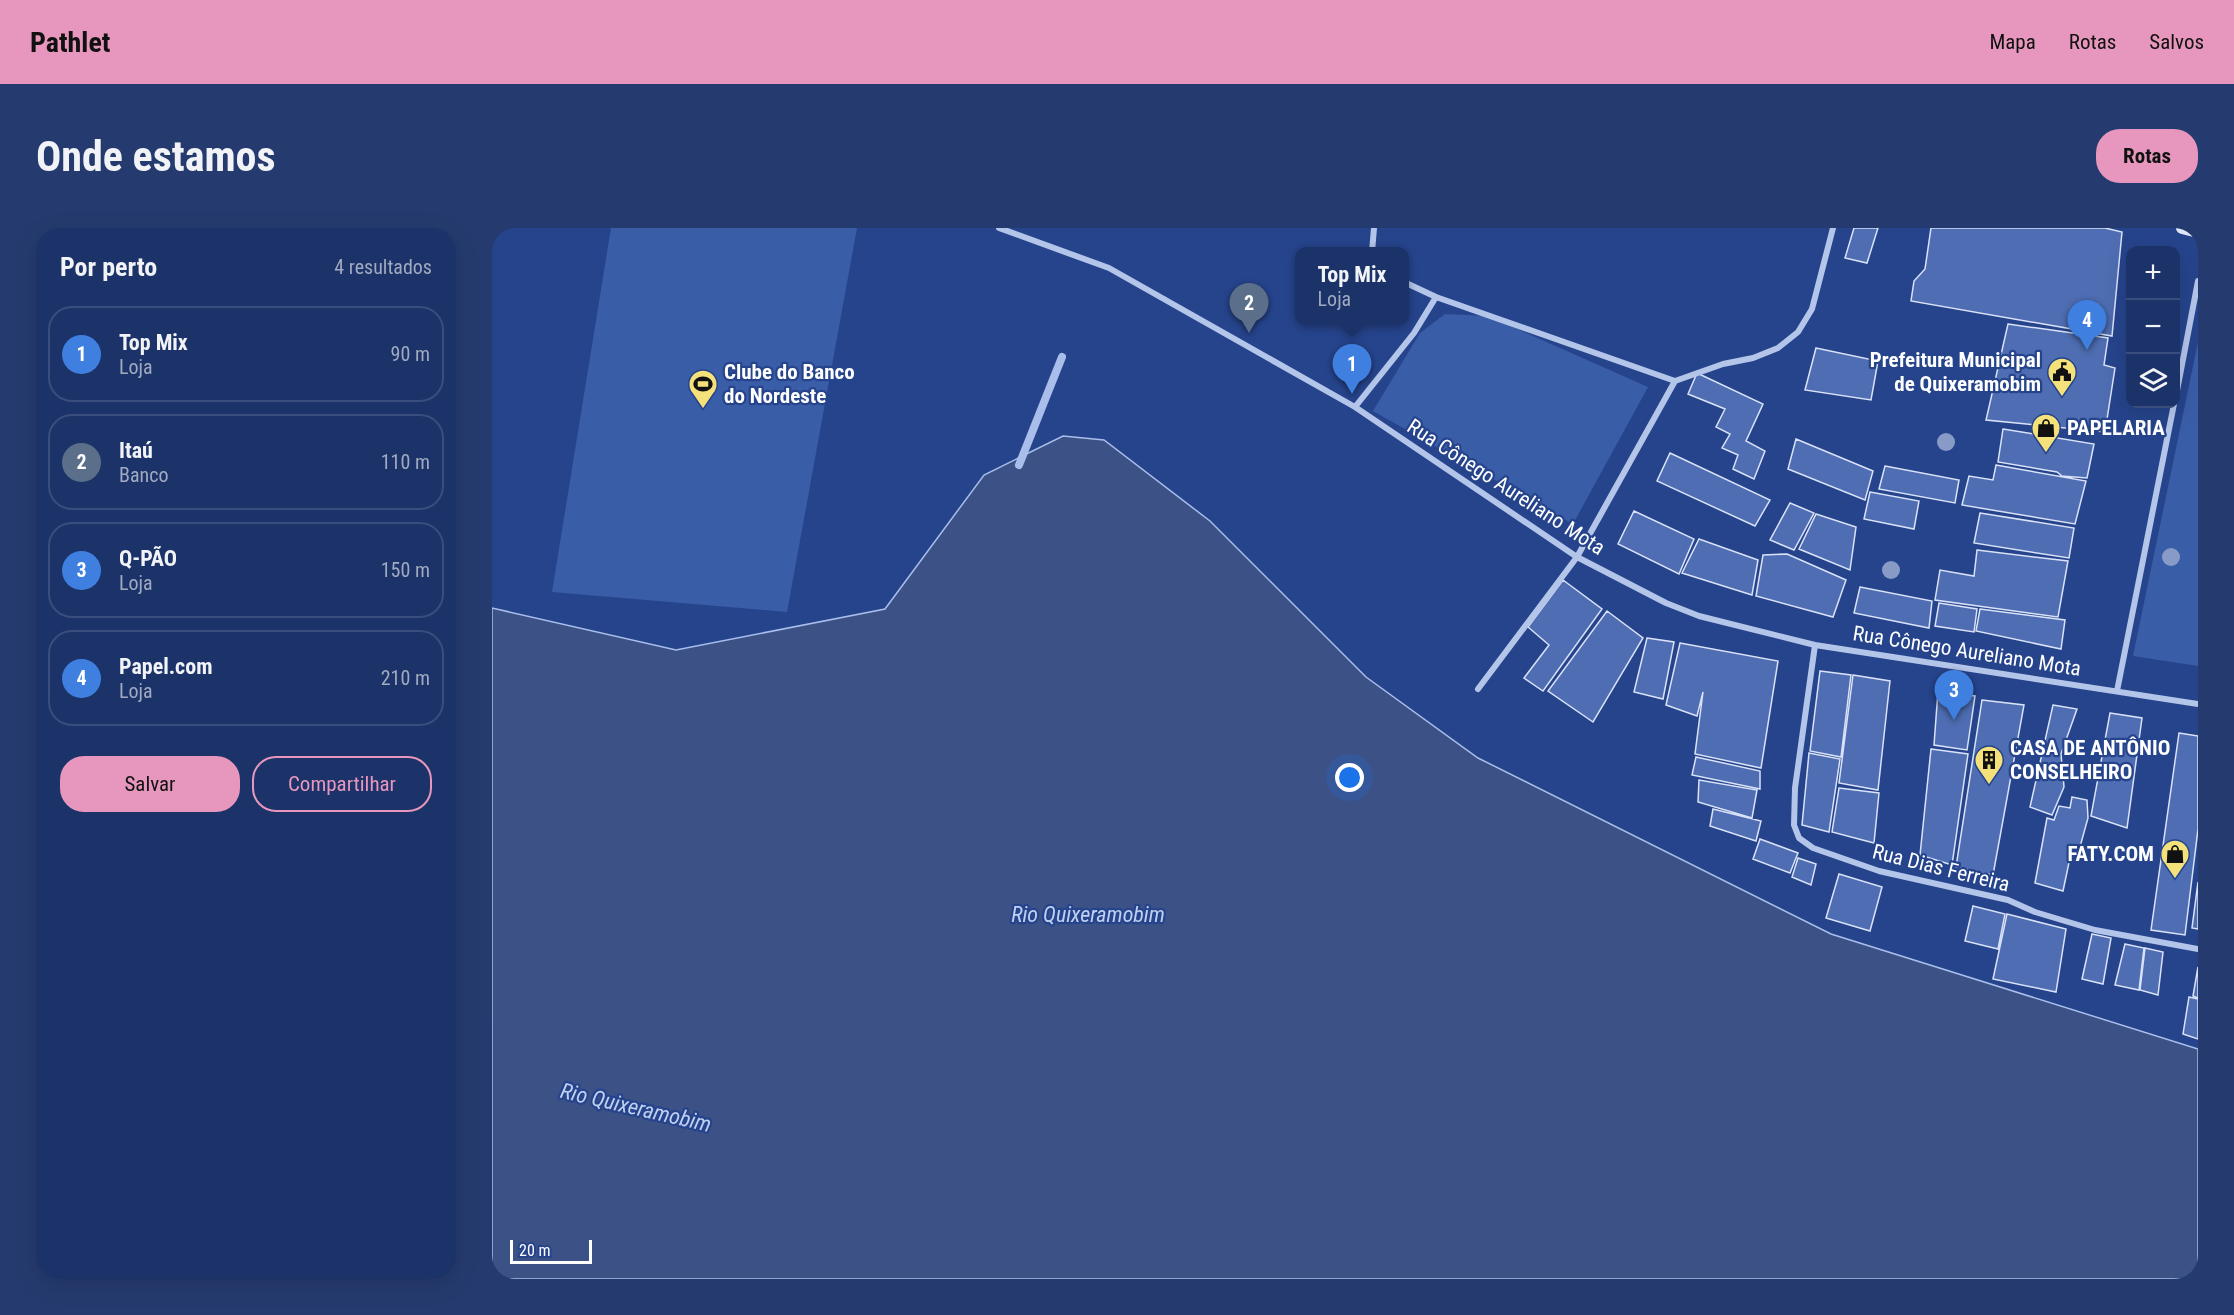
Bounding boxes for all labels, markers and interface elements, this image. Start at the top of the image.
text: Pathlet [30,26,110,59]
text: Mapa [1989,30,2036,54]
text: Rotas [2069,30,2116,54]
text: Salvos [2149,30,2204,54]
button: Rotas [2096,129,2198,183]
text: Onde estamos [36,132,276,181]
map controls [2126,246,2180,408]
button: + [2126,246,2180,300]
popup [1295,247,1409,325]
text: Por perto [60,252,157,282]
text: 4 resultados [334,255,432,279]
text: Top Mix [1318,262,1386,287]
pin: 2 [1230,284,1269,333]
text: Loja [1318,287,1351,311]
pin: 4 [2068,300,2106,350]
button: − [2126,300,2180,354]
text: Top Mix [119,330,188,355]
text: 1 [76,342,87,366]
text: 90 m [391,342,430,366]
pin: 1 [1332,344,1372,394]
place label: Prefeitura Municipal de Quixeramobim [1870,348,2041,396]
button: layers [2126,354,2180,408]
text: Loja [119,355,153,379]
public building icon: Prefeitura Municipal de Quixeramobim [2046,356,2078,398]
place label: Clube do Banco do Nordeste [724,360,855,408]
sports icon: Clube do Banco do Nordeste [687,368,719,410]
shop icon: PAPELARIA [2030,412,2062,454]
street label: Rua Cônego Aureliano Mota [1403,414,1609,560]
place label: PAPELARIA [2067,416,2165,440]
text: Itaú [119,438,153,463]
text: 2 [76,450,87,474]
text: 110 m [381,450,430,474]
text: Banco [119,463,168,487]
text: Q-PÃO [119,546,177,571]
text: 3 [76,558,87,582]
text: 150 m [381,558,430,582]
text: Loja [119,571,153,595]
street label: Rua Cônego Aureliano Mota [1851,621,2083,681]
text: Papel.com [119,654,213,679]
text: 4 [76,666,87,690]
text: 210 m [381,666,430,690]
pin: 3 [1934,670,1974,720]
text: Loja [119,679,153,703]
place label: CASA DE ANTÔNIO CONSELHEIRO [2010,736,2170,784]
building icon: CASA DE ANTÔNIO CONSELHEIRO [1973,744,2005,786]
button: Salvar [60,756,240,812]
button: Compartilhar [252,756,432,812]
your location [1335,763,1364,792]
shop icon: FATY.COM [2159,838,2191,880]
street label: Rua Dias Ferreira [1870,839,2012,897]
place label: FATY.COM [2067,842,2154,866]
water label: Rio Quixeramobim [1011,902,1165,927]
water label: Rio Quixeramobim [558,1078,714,1137]
scale bar [510,1237,592,1264]
text: 20 m [519,1241,551,1260]

